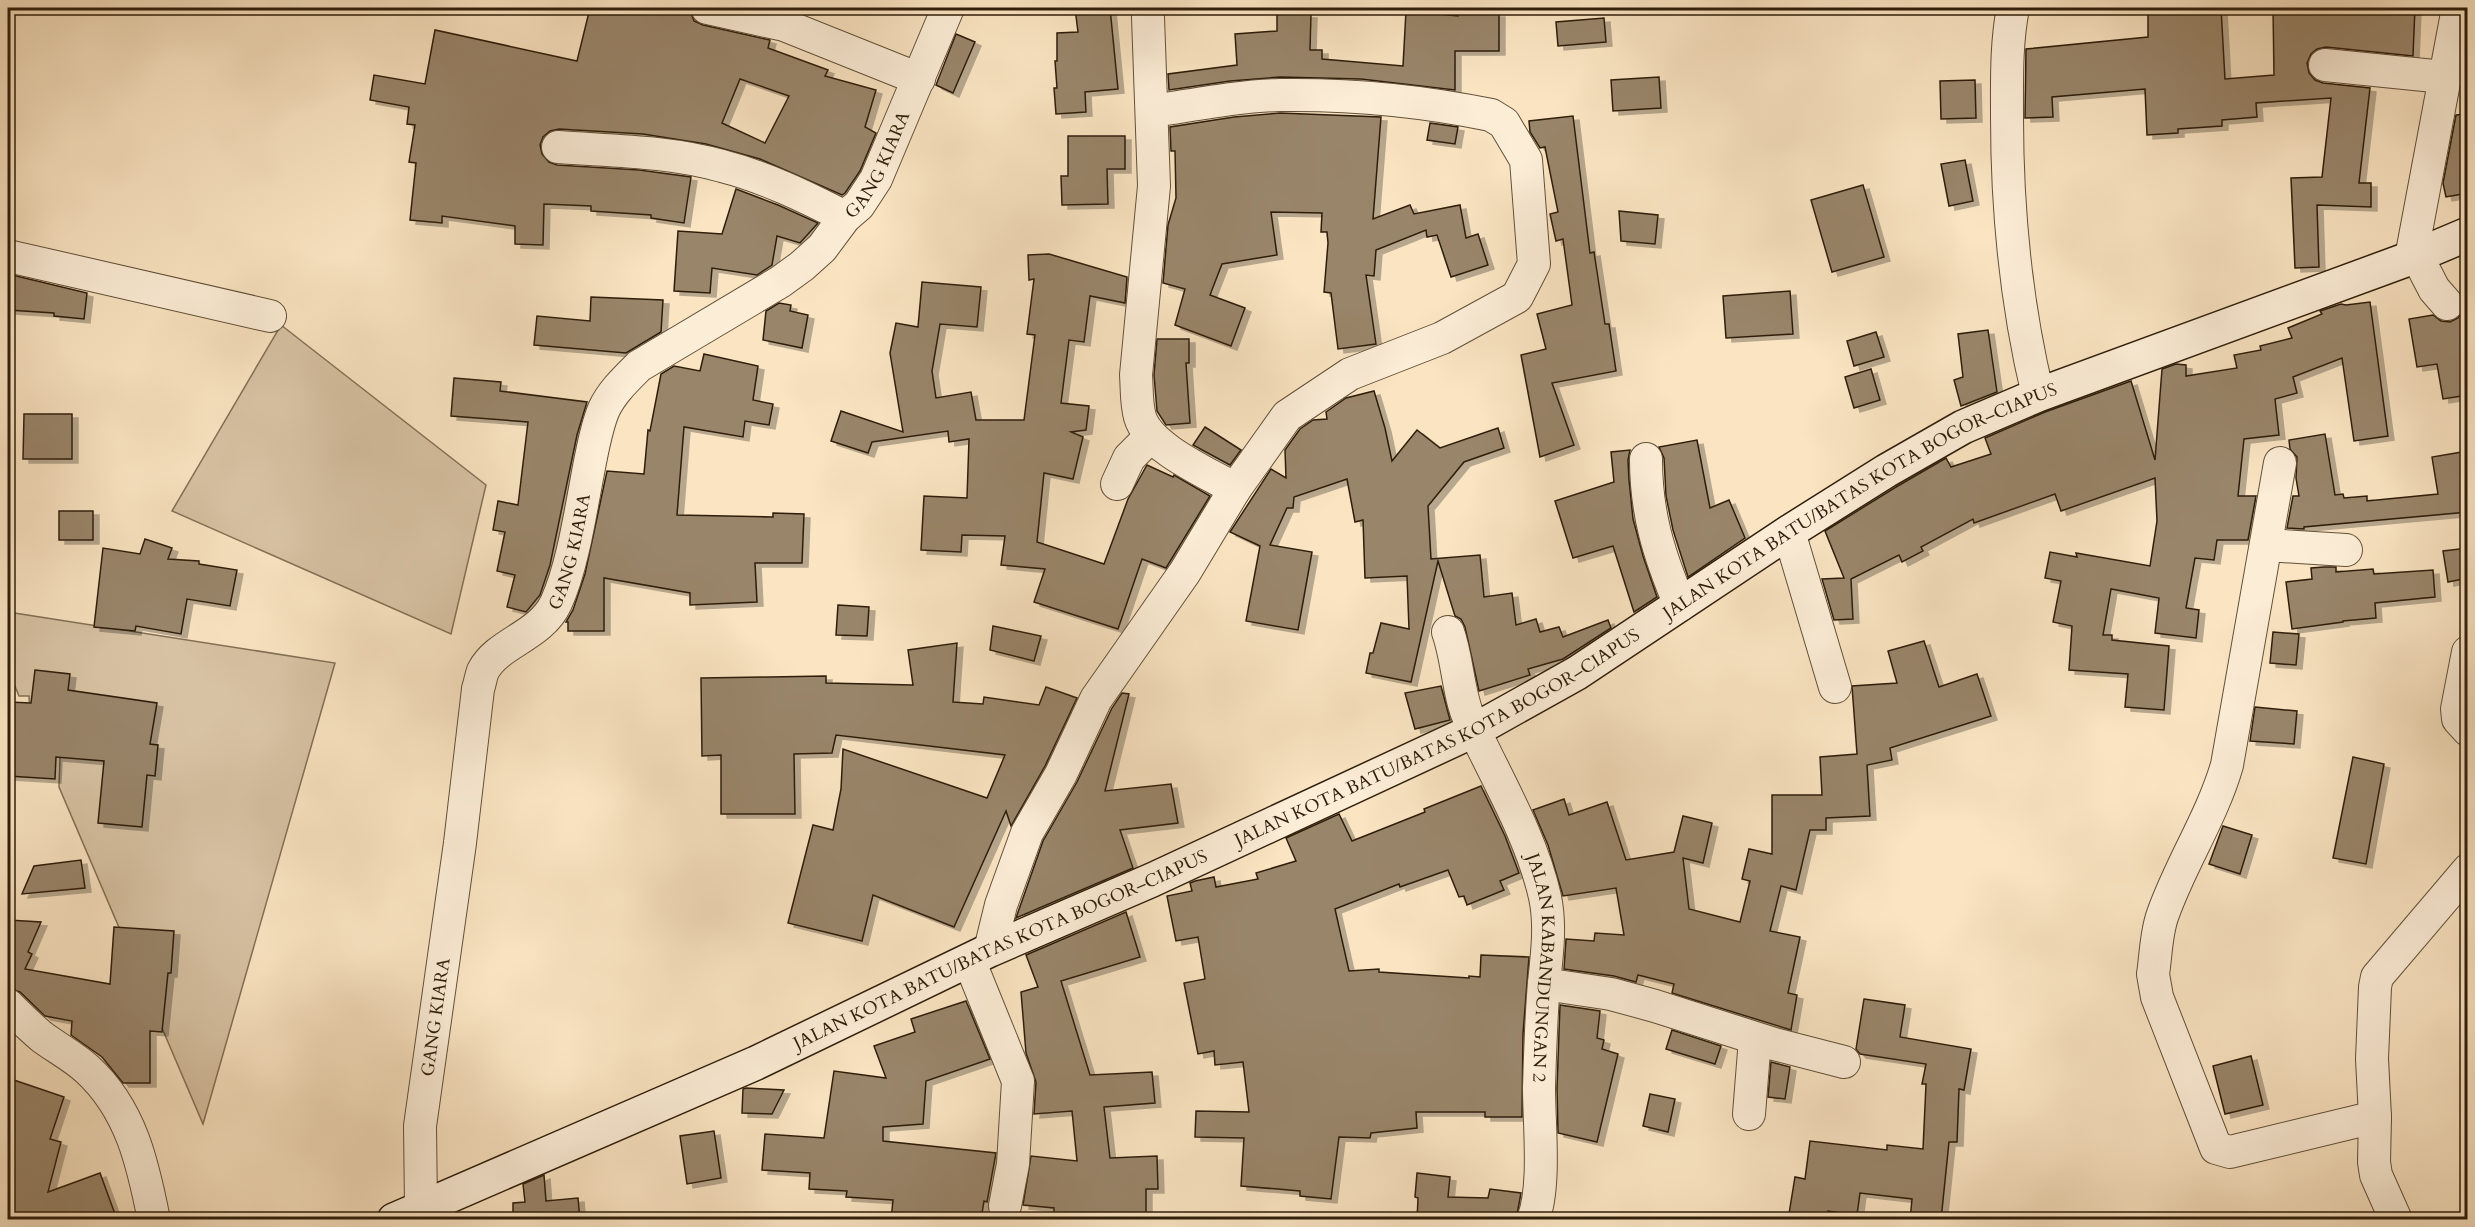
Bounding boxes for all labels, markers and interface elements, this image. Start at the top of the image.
street label: GANG KIARA [839,107,916,225]
street label: JALAN KOTA BATU/BATAS KOTA BOGOR–CIAPUS [1655,377,2060,627]
street label: GANG KIARA [542,491,596,614]
street label: JALAN KOTA BATU/BATAS KOTA BOGOR–CIAPUS [1228,622,1645,854]
street label: JALAN KOTA BATU/BATAS KOTA BOGOR–CIAPUS [786,843,1211,1057]
street label: JALAN KABANDUNGAN 2 [1519,847,1561,1083]
street label: GANG KIARA [415,956,456,1078]

